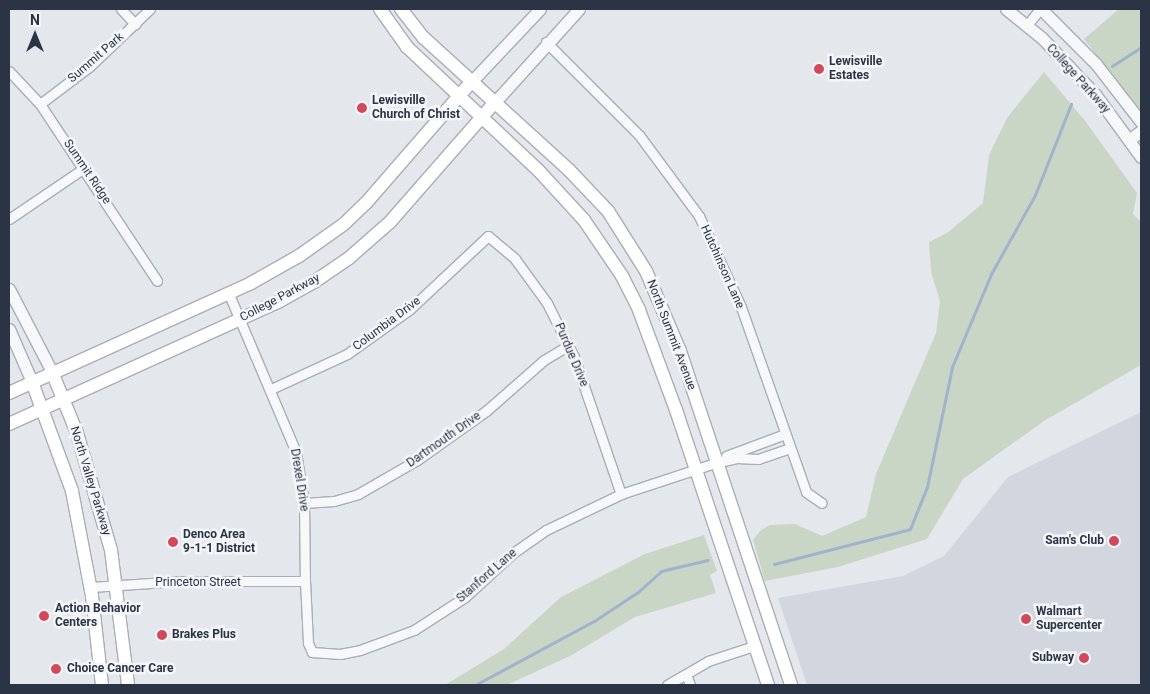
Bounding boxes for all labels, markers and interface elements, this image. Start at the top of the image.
north arrow [10,10,60,60]
text: N [30,12,40,28]
street label: Summit Park [65,30,127,86]
street label: College Parkway [1043,41,1113,117]
place label: Lewisville Estates [829,55,882,83]
marker: Lewisville Estates [813,63,825,75]
place label: Lewisville Church of Christ [372,94,460,122]
marker: Lewisville Church of Christ [356,102,368,114]
street label: Summit Ridge [60,137,114,207]
street label: Hutchinson Lane [697,223,747,311]
street label: College Parkway [238,271,322,325]
street label: North Summit Avenue [643,278,699,392]
street label: Columbia Drive [350,294,424,354]
street label: Purdue Drive [551,321,591,389]
street label: Dartmouth Drive [404,409,484,471]
street label: North Valley Parkway [67,425,113,537]
street label: Drexel Drive [287,448,311,512]
place label: Denco Area 9-1-1 District [183,528,255,556]
place label: Sam's Club [1045,534,1104,548]
marker: Sam's Club [1108,535,1120,547]
marker: Denco Area 9-1-1 District [167,536,179,548]
street label: Stanford Lane [454,546,520,606]
street label: Princeton Street [155,576,241,590]
place label: Action Behavior Centers [55,602,141,630]
place label: Walmart Supercenter [1036,605,1102,633]
marker: Action Behavior Centers [37,609,51,623]
marker: Walmart Supercenter [1020,613,1032,625]
place label: Brakes Plus [172,628,236,642]
marker: Brakes Plus [156,629,168,641]
place label: Subway [1032,651,1074,665]
marker: Subway [1078,652,1090,664]
marker: Choice Cancer Care [49,662,63,676]
place label: Choice Cancer Care [67,662,173,676]

